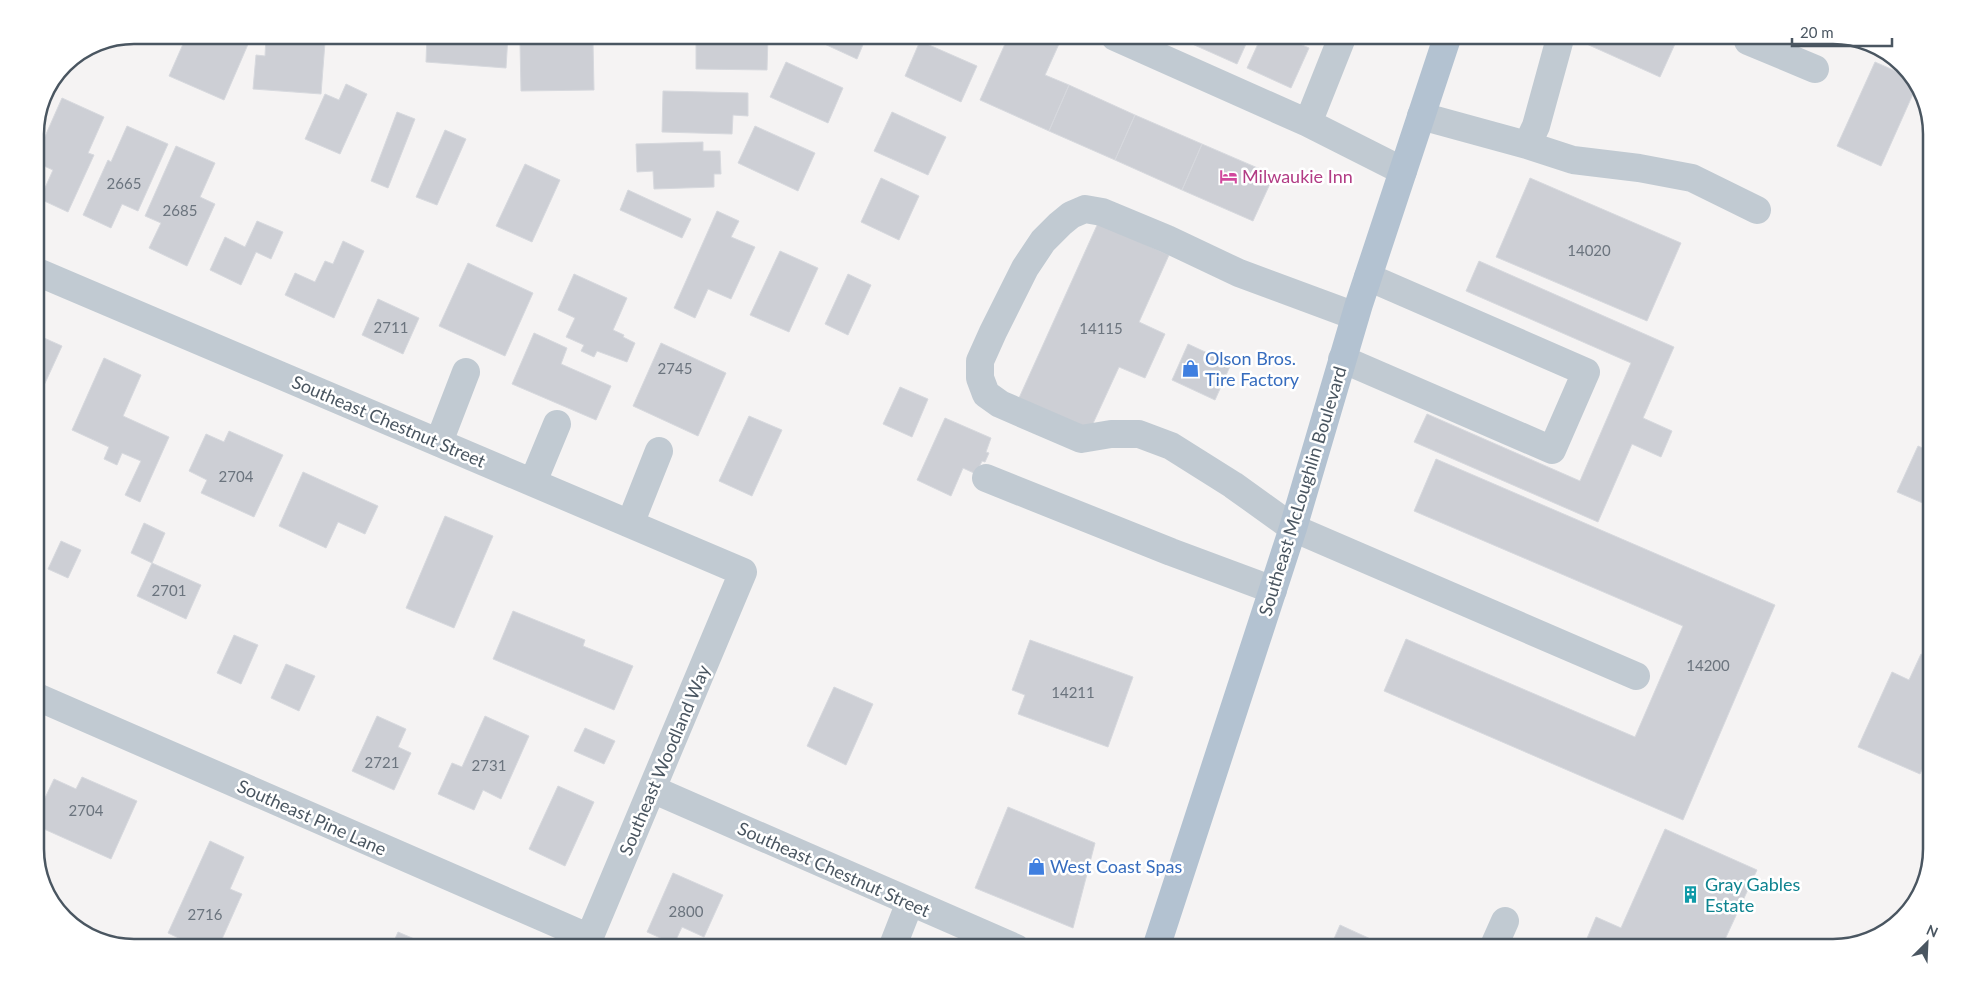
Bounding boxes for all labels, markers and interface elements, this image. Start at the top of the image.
scale bar [1792,15,1892,47]
text: 20 m [1800,23,1834,41]
place label: Milwaukie Inn [1242,165,1353,187]
hotel icon: Milwaukie Inn [1218,166,1238,186]
house number: 2665 [107,174,141,192]
house number: 2685 [163,201,197,219]
house number: 14020 [1567,241,1611,259]
house number: 2711 [374,318,408,336]
house number: 14115 [1079,319,1123,337]
place label: Olson Bros. Tire Factory [1205,347,1300,390]
shop icon: Olson Bros. Tire Factory [1181,358,1201,378]
house number: 2745 [658,359,692,377]
street label: Southeast McLoughlin Boulevard [1254,364,1350,618]
street label: Southeast Chestnut Street [289,370,490,472]
house number: 2704 [219,467,254,485]
house number: 2701 [152,581,186,599]
house number: 14200 [1686,656,1730,674]
street label: Southeast Woodland Way [614,661,714,859]
house number: 14211 [1051,683,1095,701]
house number: 2721 [365,753,399,771]
house number: 2731 [472,756,506,774]
street label: Southeast Pine Lane [234,774,390,860]
house number: 2704 [69,801,104,819]
street label: Southeast Chestnut Street [734,817,934,922]
place label: West Coast Spas [1050,855,1182,877]
shop icon: West Coast Spas [1026,856,1046,876]
place label: Gray Gables Estate [1705,873,1800,916]
building icon: Gray Gables Estate [1681,884,1701,904]
house number: 2800 [669,902,704,920]
house number: 2716 [188,905,223,923]
north arrow [1902,918,1952,968]
text: N [1924,921,1941,941]

